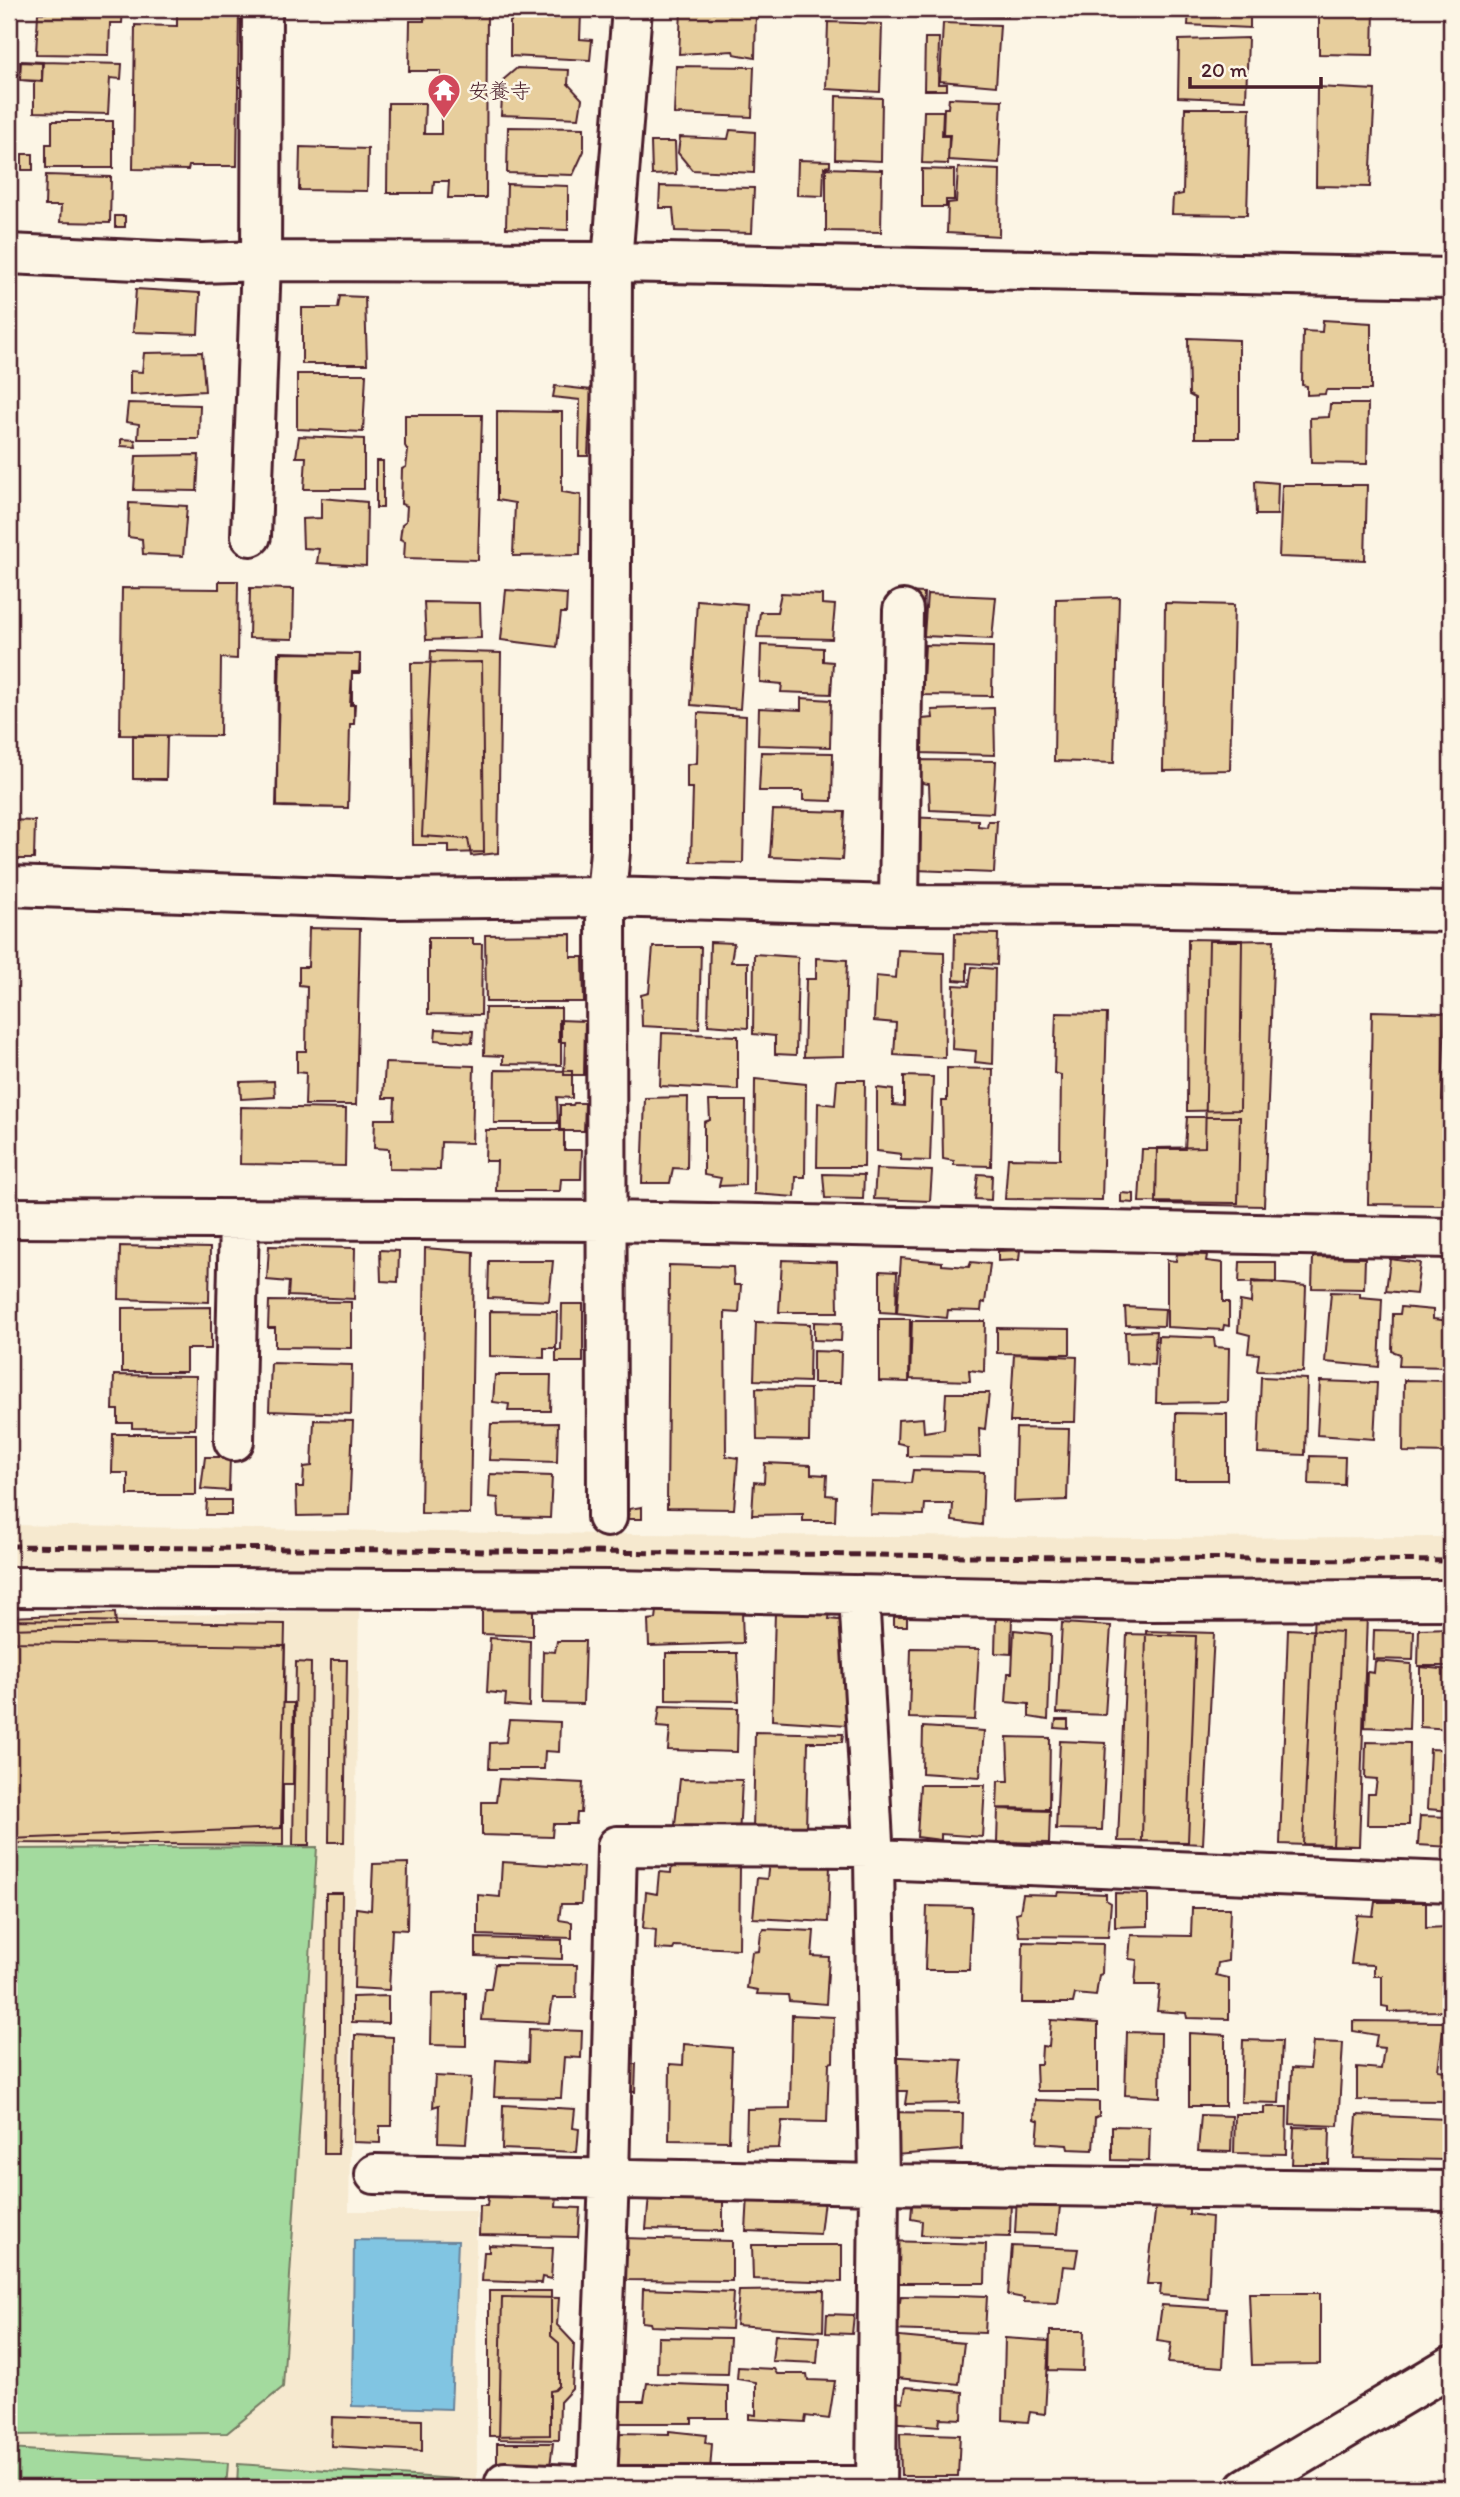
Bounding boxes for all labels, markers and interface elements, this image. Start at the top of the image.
scale bar [1190,46,1322,90]
text: 20 m [1201,57,1248,82]
temple icon: 安養寺 [425,71,463,120]
place label: 安養寺 [468,78,531,103]

